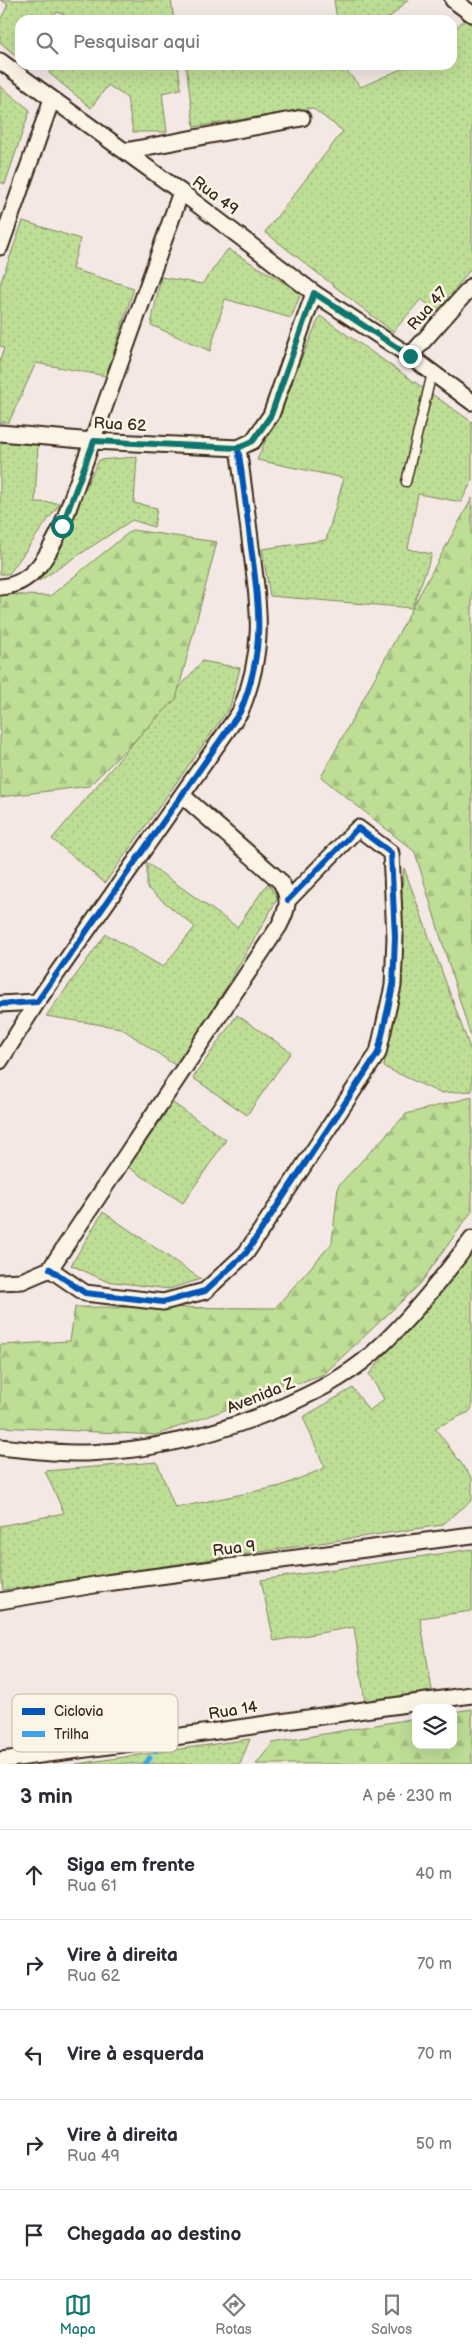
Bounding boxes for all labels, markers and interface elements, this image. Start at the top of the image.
search box [15,15,457,70]
icon: search [33,29,61,57]
text: Pesquisar aqui [73,31,200,54]
street label: Rua 49 [188,173,242,219]
street label: Rua 47 [404,283,452,335]
route end [399,345,422,368]
street label: Rua 62 [93,414,147,436]
route start [51,515,74,538]
street label: Avenida Z [224,1374,298,1418]
street label: Rua 9 [212,1537,256,1561]
legend [12,1694,178,1752]
street label: Rua 14 [207,1698,259,1724]
text: Ciclovia [54,1703,104,1720]
map controls [412,1704,457,1749]
button: layers [412,1704,457,1749]
text: Trilha [54,1726,89,1743]
text: 3 min [20,1784,73,1809]
text: A pé · 230 m [363,1787,452,1806]
text: Siga em frente [67,1854,195,1877]
icon: ahead [20,1861,48,1889]
text: 40 m [415,1865,452,1884]
text: Rua 61 [67,1877,117,1896]
text: Vire à direita [67,1944,178,1967]
icon: right [20,1951,48,1979]
text: 70 m [417,1955,452,1974]
text: Rua 62 [67,1967,120,1986]
icon: left [20,2041,48,2069]
text: Vire à esquerda [67,2043,204,2066]
text: 70 m [417,2045,452,2064]
text: Vire à direita [67,2124,178,2147]
icon: right [20,2131,48,2159]
text: 50 m [416,2135,452,2154]
text: Rua 49 [67,2147,120,2166]
icon: arrive [20,2221,48,2249]
text: Chegada ao destino [67,2223,241,2246]
tab: Mapa [60,2291,96,2338]
tab: Rotas [215,2291,252,2338]
tab: Salvos [371,2291,412,2338]

